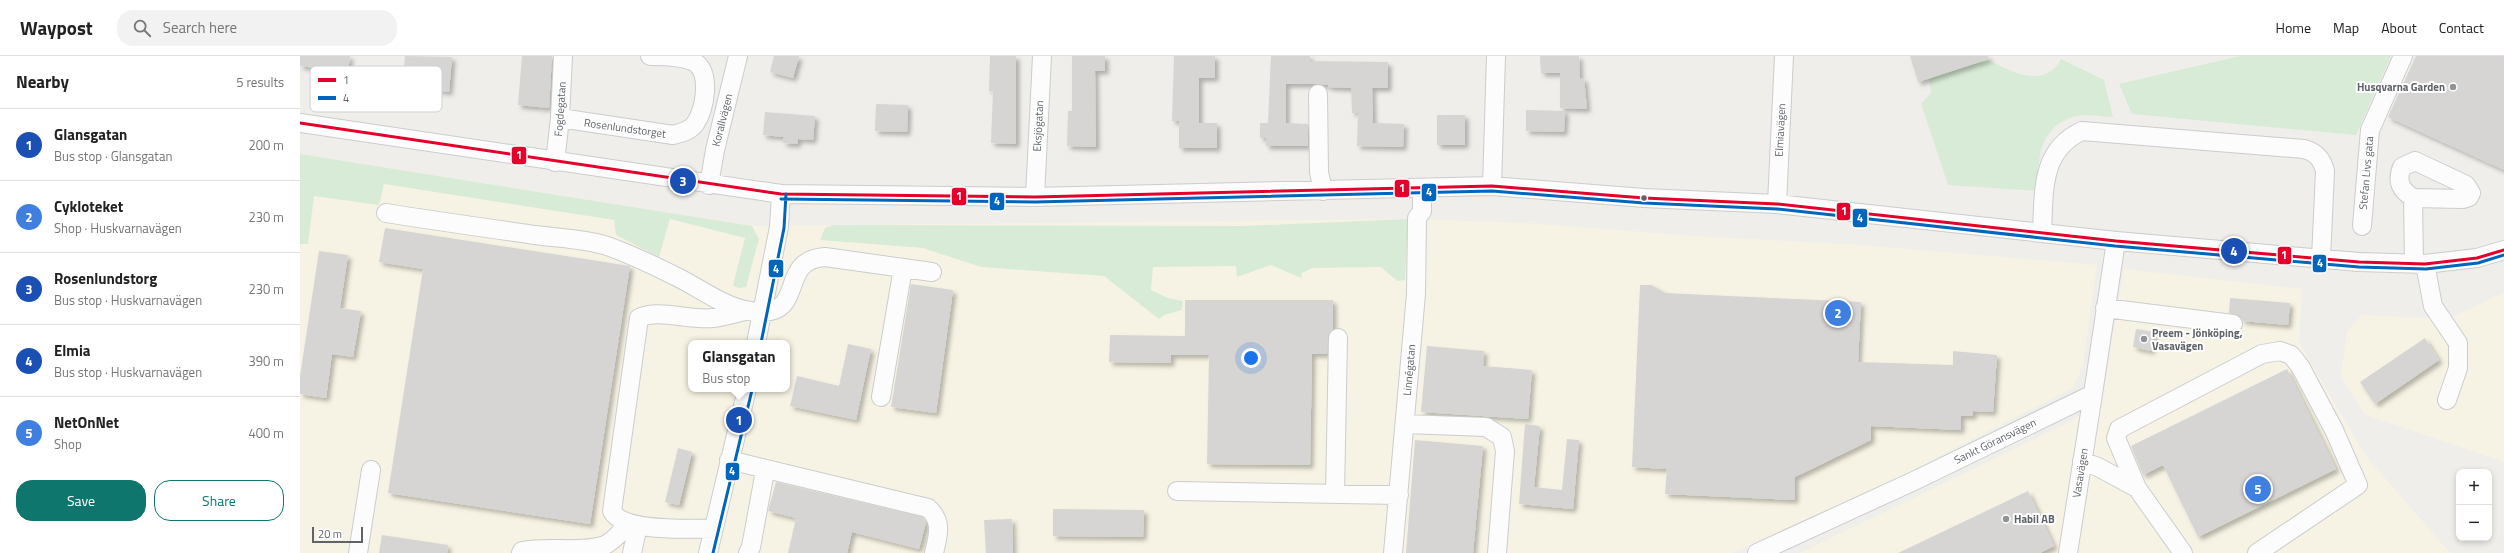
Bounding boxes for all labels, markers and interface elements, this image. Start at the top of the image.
search box [117,10,397,46]
text: Waypost [20,13,93,42]
text: Search here [163,16,237,39]
icon: search [131,17,153,39]
text: Home [2276,17,2311,38]
text: Map [2333,17,2359,38]
text: About [2381,17,2417,38]
text: Contact [2439,17,2484,38]
legend [310,66,442,112]
text: Nearby [16,69,69,95]
text: 5 results [236,72,284,92]
text: 1 [343,72,349,88]
place label: Husqvarna Garden [2357,79,2445,95]
street label: Fogdegatan [550,81,570,137]
marker: Husqvarna Garden [2448,82,2458,92]
text: 4 [343,90,349,106]
street label: Korallvägen [708,92,736,148]
street label: Eksjögatan [1029,100,1047,152]
street label: Elmiavägen [1771,103,1789,157]
street label: Rosenlundstorget [583,114,667,142]
text: Glansgatan [54,123,127,146]
text: 1 [25,135,33,155]
text: 200 m [248,135,284,155]
street label: Stefan Livs gata [2355,135,2377,210]
text: Bus stop · Glansgatan [54,146,172,166]
line badge: 1 [511,146,527,165]
text: 1 [516,147,522,163]
pin: 3 [670,166,696,196]
line badge: 1 [1394,179,1410,198]
text: 1 [1399,180,1405,196]
line badge: 4 [1421,183,1437,202]
text: 4 [1426,184,1432,200]
line badge: 1 [951,187,967,206]
text: 1 [956,188,962,204]
line badge: 4 [989,192,1005,211]
text: 4 [994,193,1000,209]
unlabelled marker [1639,193,1649,203]
text: Cykloteket [54,195,123,218]
line badge: 1 [1836,202,1851,221]
text: 1 [1841,203,1847,219]
text: 2 [25,207,33,227]
text: 230 m [248,207,284,227]
line badge: 4 [1852,208,1868,228]
text: 4 [1857,210,1863,226]
text: Shop · Huskvarnavägen [54,218,182,238]
pin: 4 [2221,236,2247,266]
line badge: 1 [2277,246,2292,265]
text: 1 [2281,247,2287,263]
line badge: 4 [2312,254,2327,273]
text: 4 [2317,255,2323,271]
line badge: 4 [768,259,784,278]
text: 4 [773,261,779,277]
text: Rosenlundstorg [54,267,157,290]
text: 3 [25,279,33,299]
text: 230 m [248,279,284,299]
text: Bus stop · Huskvarnavägen [54,290,202,310]
pin: 2 [1825,298,1851,328]
place label: Preem - Jönköping, Vasavägen [2152,325,2243,354]
marker: Preem - Jönköping, Vasavägen [2139,334,2149,344]
text: Elmia [54,339,90,362]
popup [688,340,790,392]
street label: Linnégatan [1399,344,1419,396]
text: Glansgatan [702,345,776,368]
your location [1241,348,1261,368]
text: 4 [25,351,33,371]
text: 390 m [248,351,284,371]
text: Bus stop · Huskvarnavägen [54,362,202,382]
text: Bus stop [702,368,750,388]
pin: 1 [726,405,752,435]
text: NetOnNet [54,411,119,434]
street label: Sankt Göransvägen [1951,414,2039,468]
text: 5 [25,423,33,443]
text: 400 m [248,423,284,443]
text: Shop [54,434,82,454]
street label: Vasavägen [2068,447,2092,499]
line badge: 4 [725,462,740,481]
text: 4 [729,463,735,479]
map controls [2456,469,2492,541]
button: + [2456,469,2492,505]
pin: 5 [2245,474,2271,504]
button: Save [16,480,146,521]
button: Share [154,480,284,521]
button: − [2456,505,2492,541]
place label: Habil AB [2014,511,2055,527]
marker: Habil AB [2001,514,2011,524]
scale bar [312,525,363,544]
text: 20 m [318,526,342,542]

